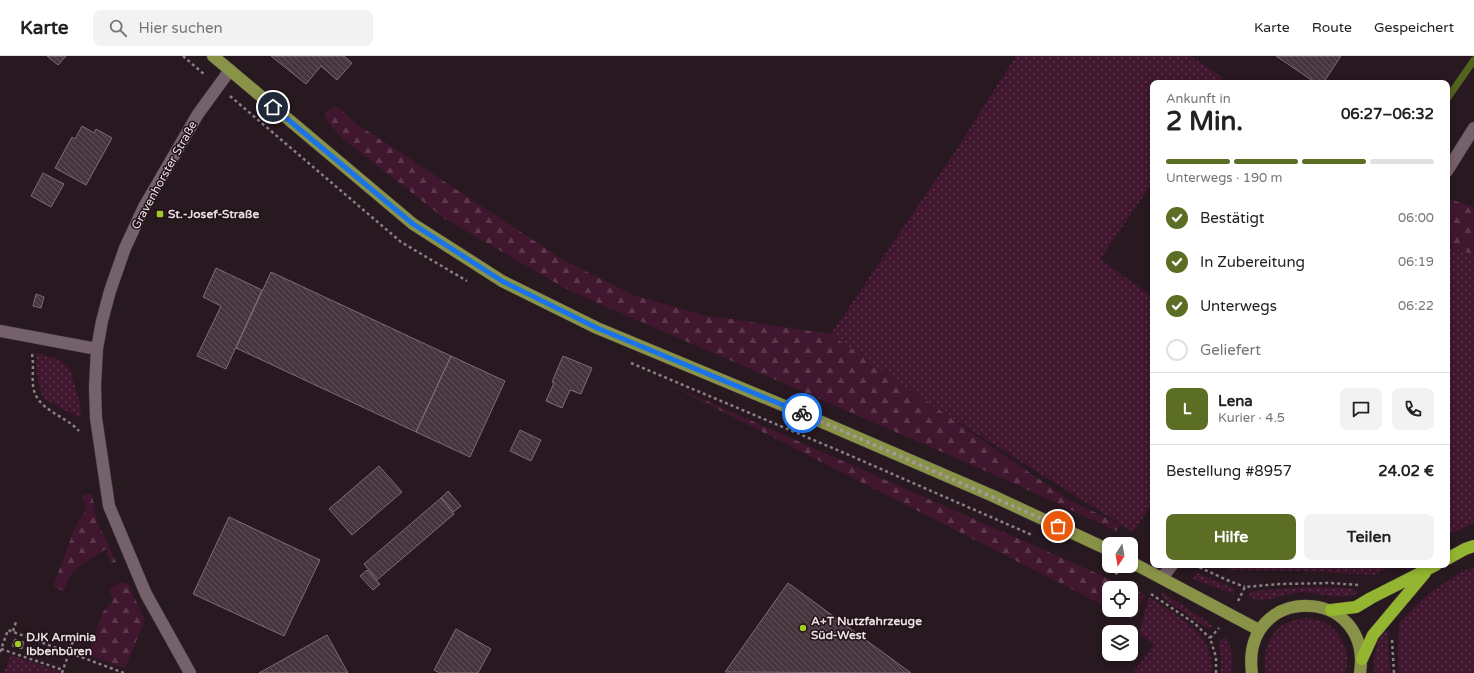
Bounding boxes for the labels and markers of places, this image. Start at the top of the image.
pin [256,90,290,124]
place label: St.-Josef-Straße [168,207,259,221]
marker: St.-Josef-Straße [155,209,165,219]
pin [1041,509,1075,543]
place label: A+T Nutzfahrzeuge Süd-West [811,614,922,642]
marker: A+T Nutzfahrzeuge Süd-West [798,623,808,633]
place label: DJK Arminia Ibbenbüren [26,630,96,658]
marker: DJK Arminia Ibbenbüren [13,639,23,649]

